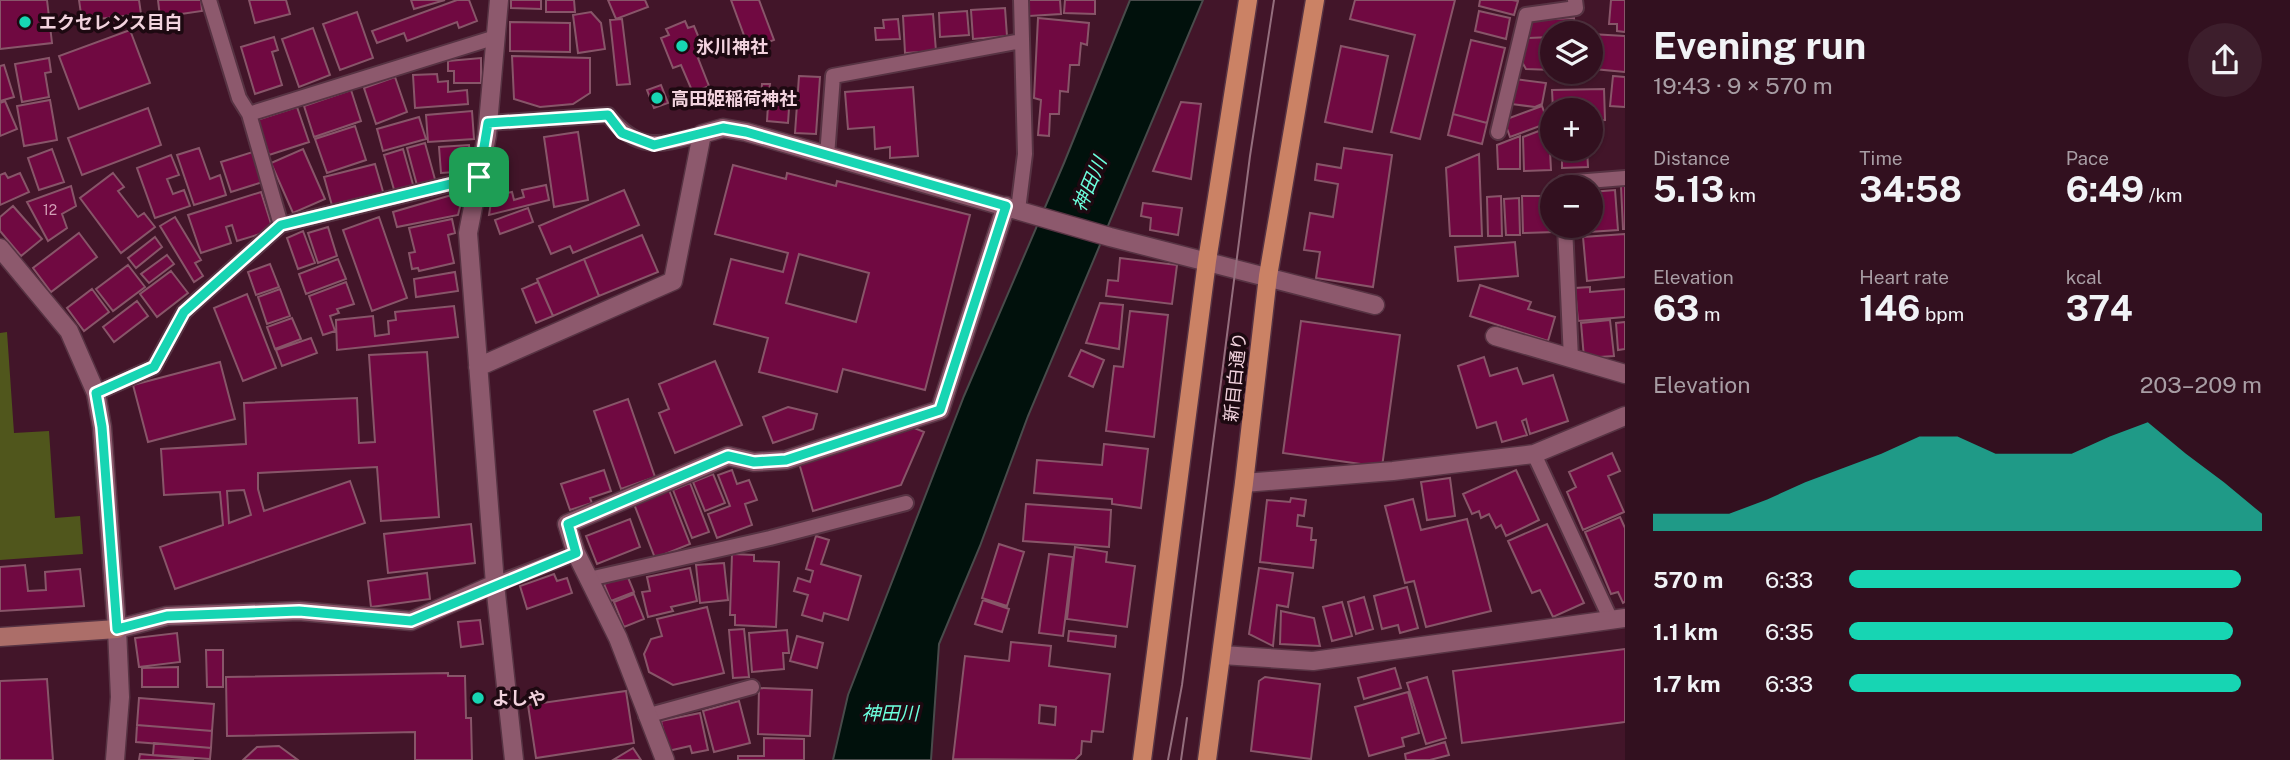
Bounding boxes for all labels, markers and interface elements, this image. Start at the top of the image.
place label: エクセレンス目白 [39,12,183,33]
marker: エクセレンス目白 [17,14,33,30]
map controls [1540,21,1603,238]
button: layers [1540,21,1603,84]
text: Evening run [1653,23,1866,68]
button: share [2188,23,2262,97]
place label: 氷川神社 [696,36,768,57]
marker: 氷川神社 [674,38,690,54]
text: 19:43 · 9 × 570 m [1653,72,1833,99]
place label: 高田姫稲荷神社 [671,88,797,109]
marker: 高田姫稲荷神社 [649,90,665,106]
button: + [1540,98,1603,161]
pin [449,147,509,207]
text: Distance [1653,147,1730,169]
text: Time [1859,147,1903,169]
text: Pace [2066,147,2109,169]
water label: 神田川 [1068,152,1111,215]
icon: arrive [460,158,498,196]
text: 5.13 [1653,169,1724,210]
text: 34:58 [1859,169,1962,210]
text: 6:49 [2066,169,2144,210]
button: − [1540,175,1603,238]
text: km [1724,184,1756,206]
text: /km [2144,184,2183,206]
house number: 12 [43,202,57,218]
text: Elevation [1653,266,1734,288]
text: Heart rate [1859,266,1949,288]
text: kcal [2066,266,2102,288]
text: 63 [1653,288,1699,329]
text: 146 [1859,288,1920,329]
text: 374 [2066,288,2133,329]
text: m [1699,303,1720,325]
text: bpm [1920,303,1964,325]
street label: 新目白通り [1220,331,1250,423]
text: Elevation [1653,371,1751,398]
text: 203–209 m [2140,371,2262,398]
text: 570 m [1653,566,1723,593]
text: 6:33 [1765,566,1813,593]
text: 1.1 km [1653,618,1718,645]
text: 6:35 [1765,618,1814,645]
text: 1.7 km [1653,670,1721,697]
text: 6:33 [1765,670,1813,697]
place label: よしや [492,688,546,709]
marker: よしや [470,690,486,706]
water label: 神田川 [861,702,920,724]

